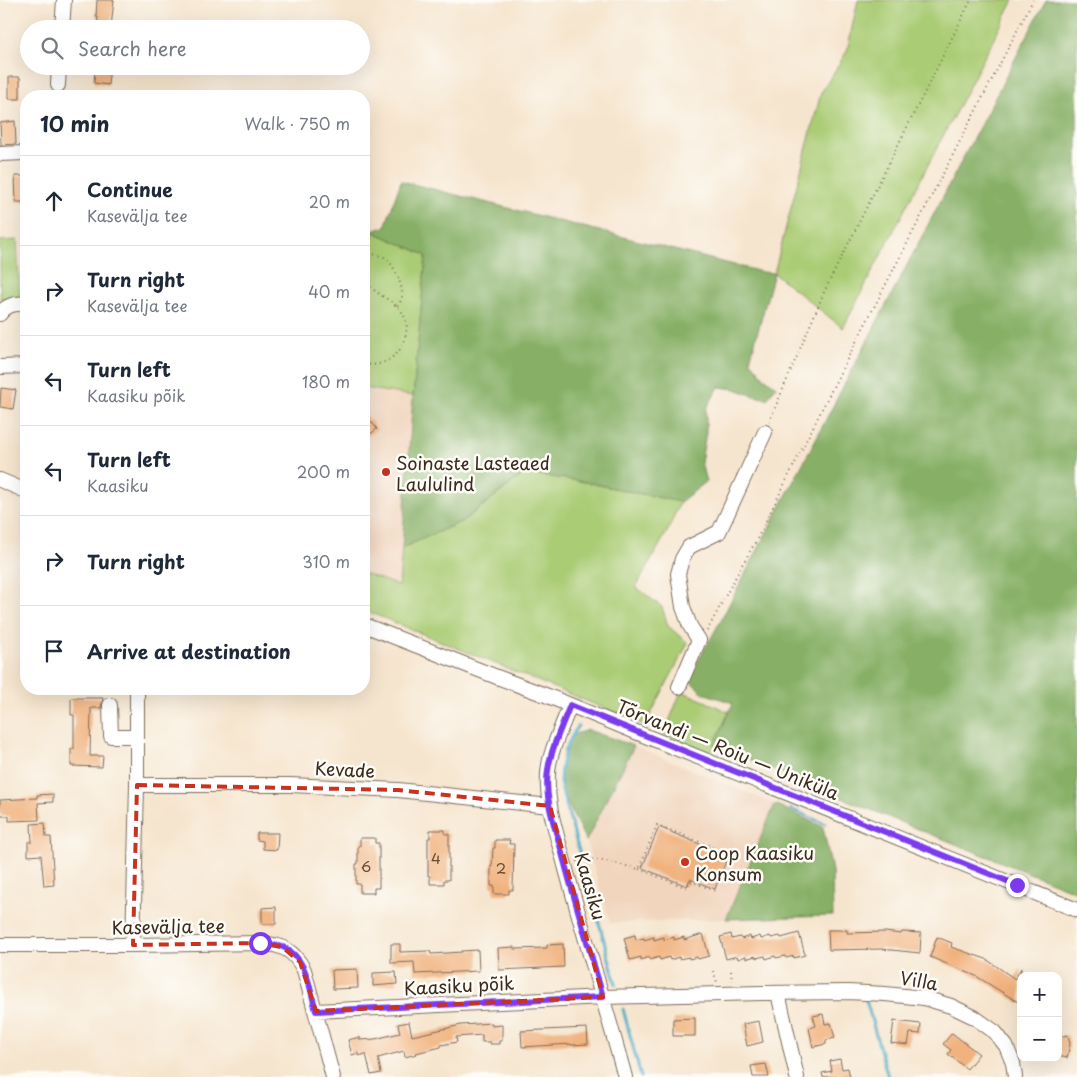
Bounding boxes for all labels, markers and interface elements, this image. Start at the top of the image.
search box [20,20,370,75]
icon: search [38,34,66,62]
text: Search here [78,34,187,62]
text: 10 min [40,107,110,139]
text: Walk · 750 m [245,111,350,135]
text: Continue [87,175,173,203]
icon: ahead [40,187,68,215]
text: 20 m [309,189,350,213]
text: Kasevälja tee [87,203,187,227]
text: Turn right [87,265,185,293]
icon: right [40,277,68,305]
text: 40 m [308,279,350,303]
text: Kasevälja tee [87,293,187,317]
text: Turn left [87,355,171,383]
icon: left [40,367,68,395]
text: 180 m [302,369,350,393]
text: Kaasiku põik [87,383,185,407]
text: Turn left [87,445,171,473]
place label: Soinaste Lasteaed Laululind [396,449,550,497]
icon: left [40,457,68,485]
text: 200 m [297,459,350,483]
marker: Soinaste Lasteaed Laululind [380,466,392,478]
text: Kaasiku [87,473,149,497]
icon: right [40,547,68,575]
text: Turn right [87,547,185,575]
text: 310 m [302,549,350,573]
icon: arrive [40,637,68,665]
text: Arrive at destination [87,637,291,665]
street label: Tõrvandi — Roiu — Uniküla [613,692,844,806]
street label: Kevade [314,754,376,784]
place label: Coop Kaasiku Konsum [695,839,814,887]
house number: 4 [431,846,441,869]
street label: Kaasiku [568,849,614,923]
house number: 6 [361,854,371,877]
house number: 2 [496,856,506,879]
marker: Coop Kaasiku Konsum [679,856,691,868]
route end [1006,874,1029,897]
street label: Kasevälja tee [111,912,225,940]
route start [249,932,272,955]
street label: Villa [898,963,941,997]
street label: Kaasiku põik [403,969,515,1001]
map controls [1017,972,1062,1062]
button: + [1017,972,1062,1017]
button: − [1017,1017,1062,1062]

